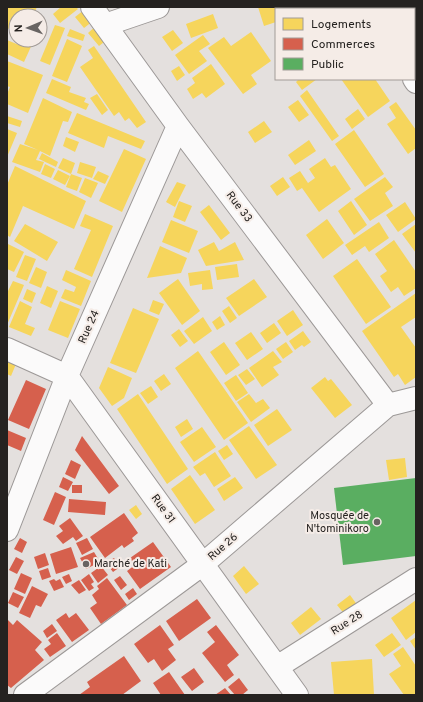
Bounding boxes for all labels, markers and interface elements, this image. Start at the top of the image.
north arrow [8,8,48,48]
legend [275,8,415,80]
text: Logements [311,17,371,33]
text: N [12,24,26,33]
text: Commerces [311,37,375,53]
text: Public [311,57,344,73]
street label: Rue 33 [223,189,255,225]
street label: Rue 24 [75,308,103,346]
street label: Rue 31 [148,492,178,526]
place label: Mosquée de N'tominikoro [306,509,369,536]
marker: Mosquée de N'tominikoro [372,517,382,527]
street label: Rue 26 [205,530,241,564]
place label: Marché de Kati [94,557,167,571]
marker: Marché de Kati [81,559,91,569]
street label: Rue 28 [328,608,366,638]

